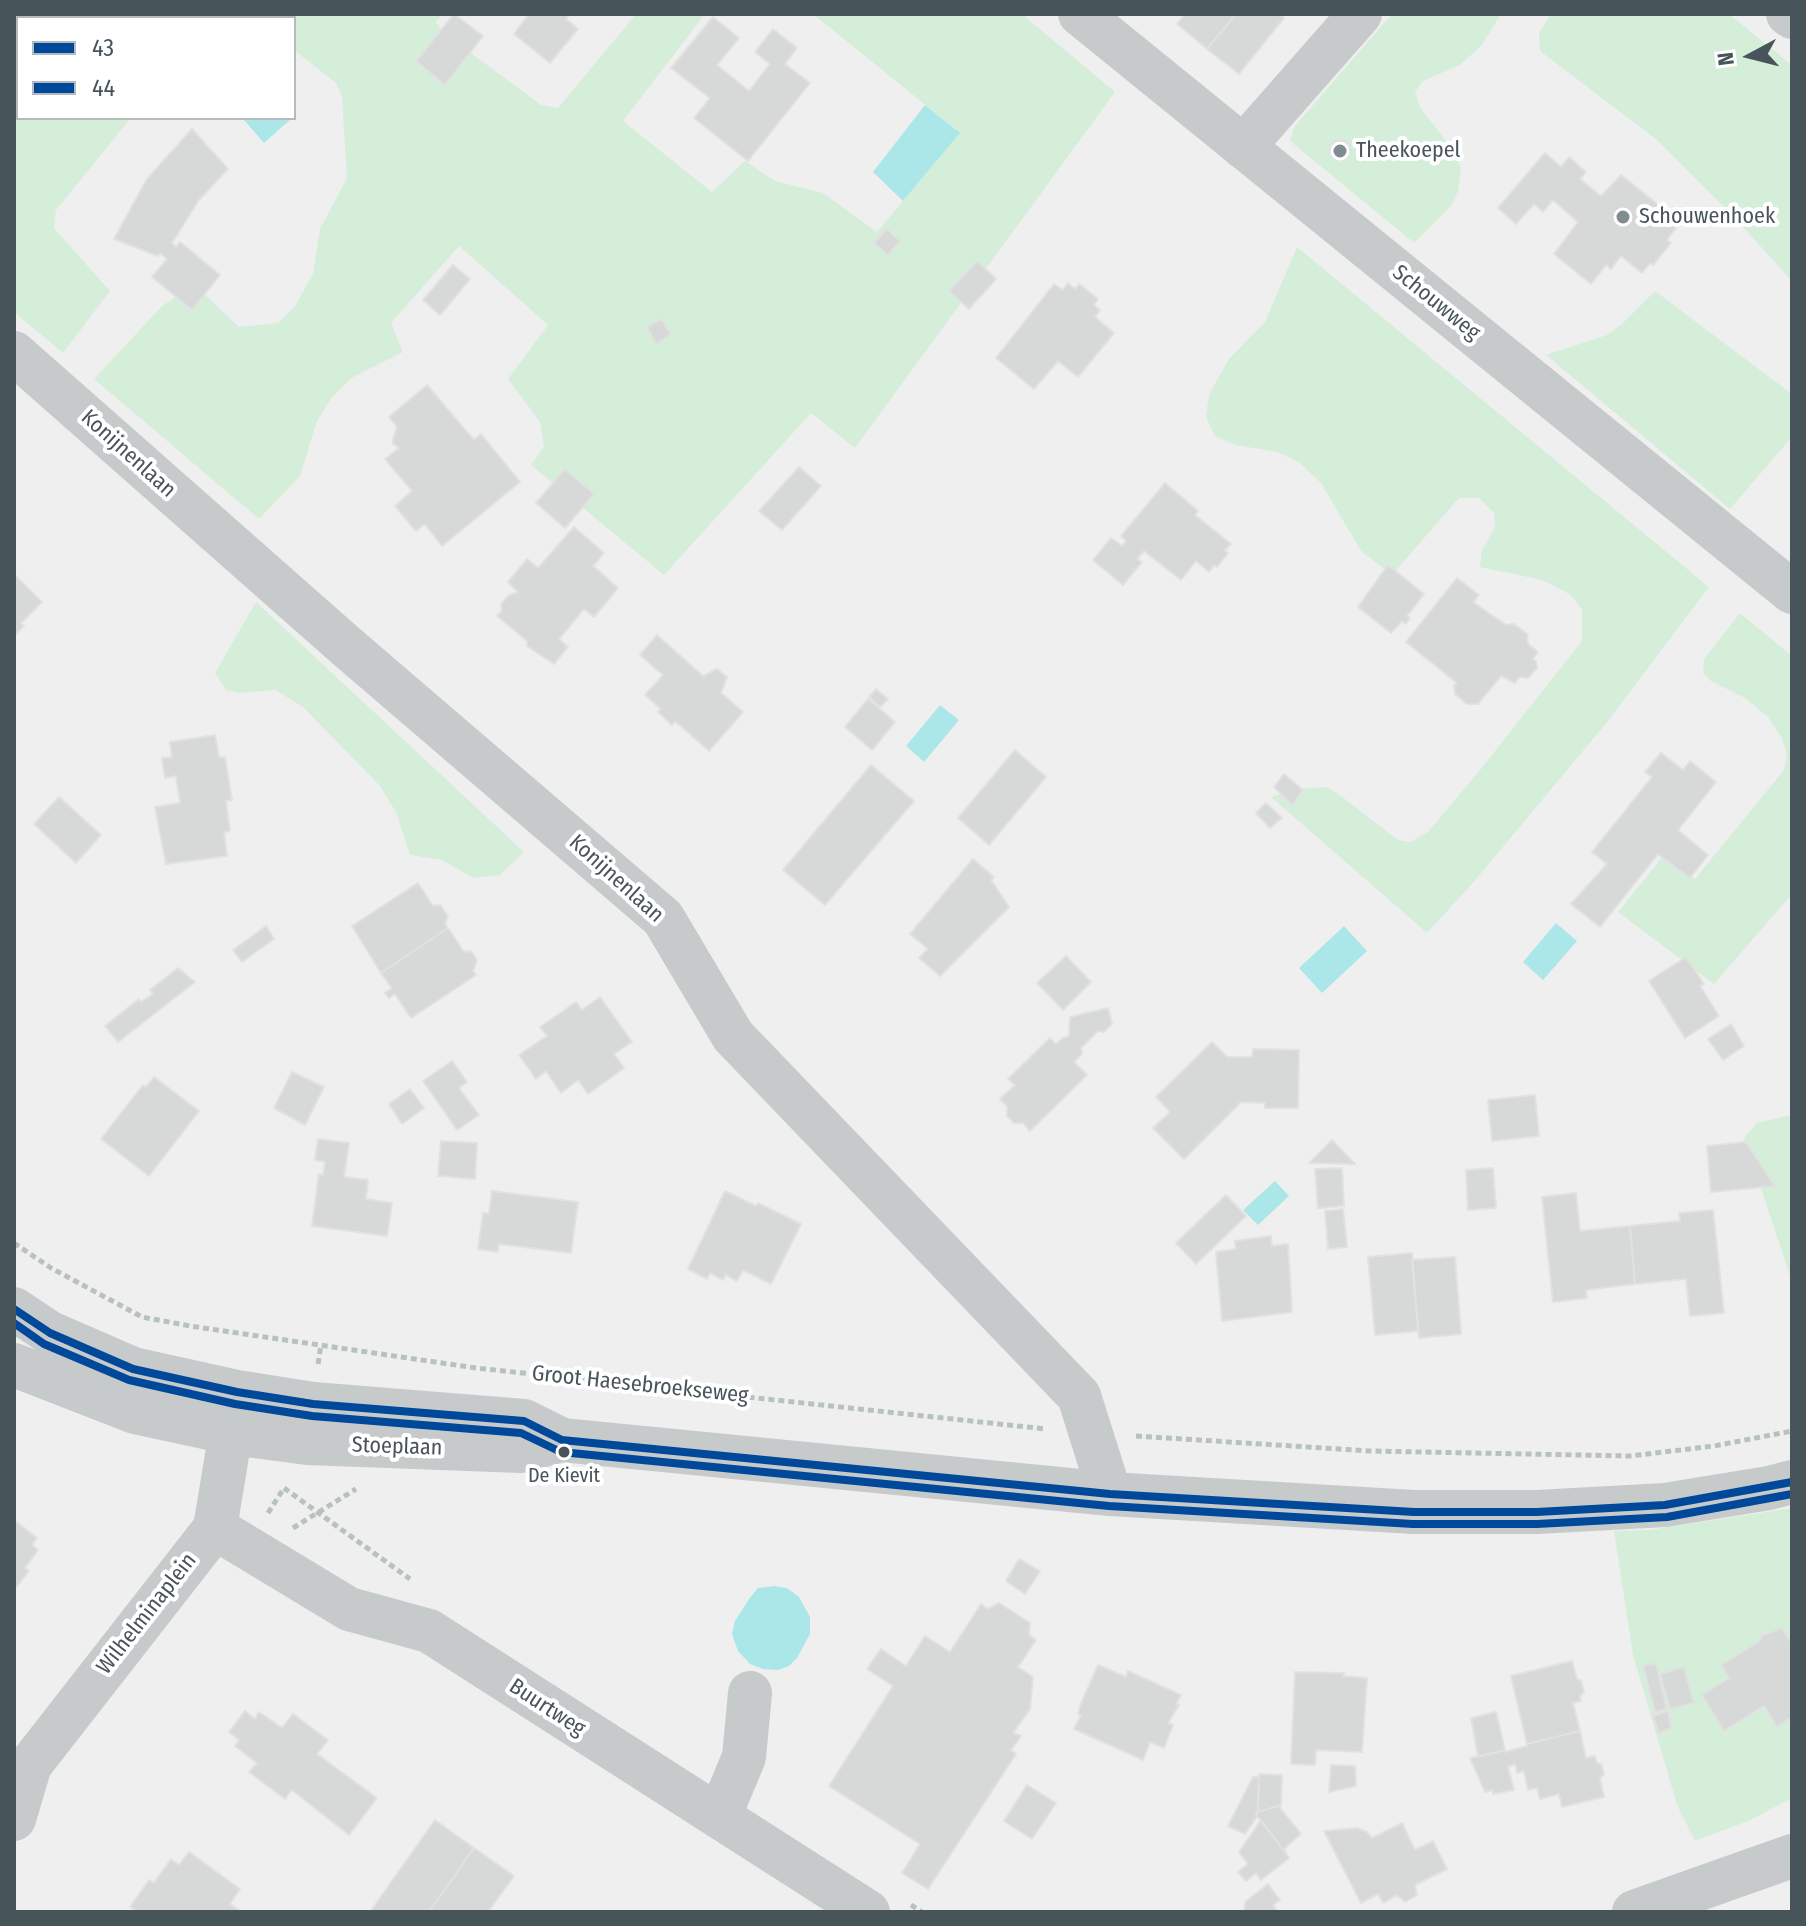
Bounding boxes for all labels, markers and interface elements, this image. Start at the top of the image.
legend [16,16,296,120]
north arrow [1710,16,1790,96]
text: 43 [92,34,114,62]
text: N [1711,51,1740,67]
text: 44 [92,74,115,102]
place label: Theekoepel [1356,138,1460,164]
marker: Theekoepel [1331,142,1349,160]
place label: Schouwenhoek [1639,204,1775,230]
marker: Schouwenhoek [1614,208,1632,226]
street label: Schouwweg [1387,260,1485,346]
street label: Konijnenlaan [75,405,181,503]
street label: Konijnenlaan [563,830,669,928]
street label: Groot Haesebroekseweg [530,1360,750,1410]
street label: Stoeplaan [351,1432,443,1462]
marker: De Kievit [556,1444,572,1460]
place label: De Kievit [528,1464,600,1488]
street label: Wilhelminaplein [92,1548,202,1680]
street label: Buurtweg [504,1674,590,1742]

